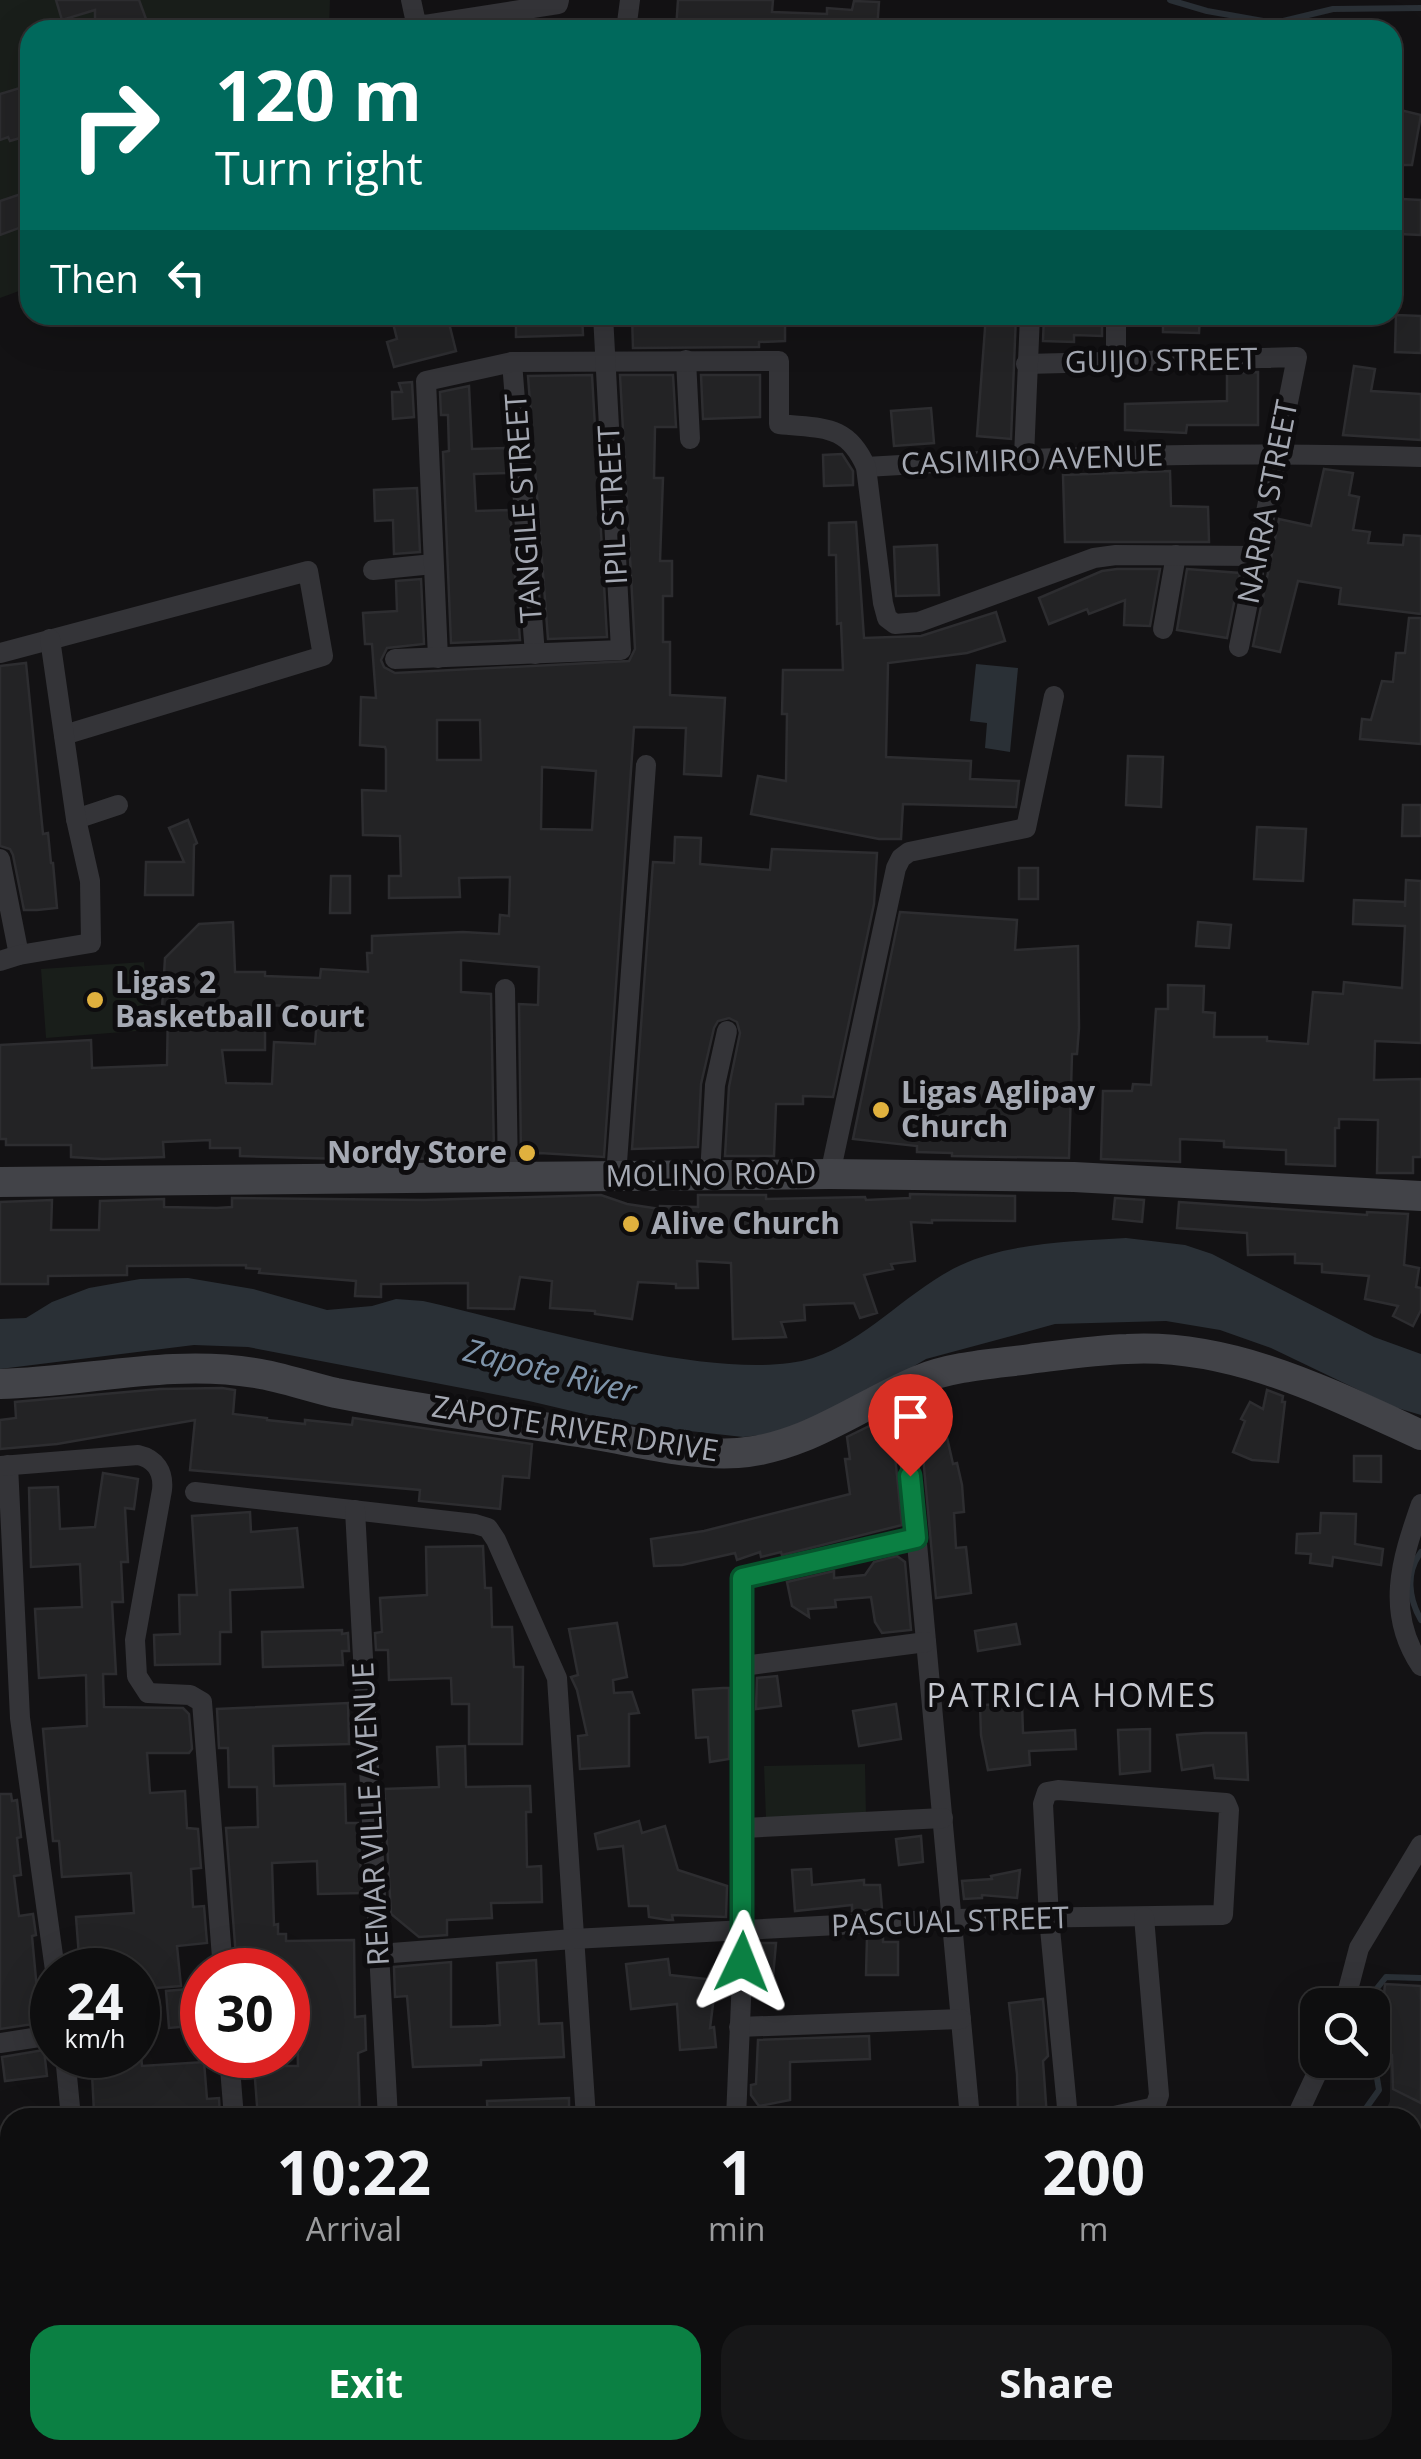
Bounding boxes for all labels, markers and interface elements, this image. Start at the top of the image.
text: 120 m [215,46,422,142]
icon: right [50,60,180,190]
text: Turn right [215,137,423,198]
icon: left [159,250,214,305]
text: Then [50,252,139,304]
street label: GUIJO STREET [1064,337,1258,382]
street label: TANGILE STREET [494,392,551,624]
street label: NARRA STREET [1227,396,1306,607]
street label: IPIL STREET [587,424,636,586]
street label: CASIMIRO AVENUE [900,433,1164,484]
place label: Ligas 2 Basketball Court [115,961,365,1036]
marker: Ligas 2 Basketball Court [84,989,106,1011]
place label: Ligas Aglipay Church [901,1071,1096,1146]
marker: Ligas Aglipay Church [870,1099,892,1121]
place label: Nordy Store [327,1131,507,1172]
marker: Nordy Store [516,1142,538,1164]
street label: MOLINO ROAD [605,1151,817,1196]
place label: Alive Church [651,1202,840,1243]
marker: Alive Church [620,1213,642,1235]
water label: Zapote River [459,1327,642,1412]
pin [868,1374,953,1477]
street label: ZAPOTE RIVER DRIVE [429,1385,721,1470]
icon: arrive [883,1389,938,1444]
street label: REMAR VILLE AVENUE [341,1661,398,1967]
district label: PATRICIA HOMES [926,1673,1218,1716]
street label: PASCUAL STREET [830,1896,1070,1945]
position arrow [690,1910,794,2014]
speed limit sign: 30 [180,1948,310,2078]
text: 24 [66,1967,124,2035]
map controls [1300,1988,1390,2078]
button: search [1300,1988,1390,2078]
text: km/h [65,2021,125,2055]
text: 10:22 [277,2131,431,2213]
text: 1 [720,2131,754,2213]
text: 200 [1042,2131,1145,2213]
text: Arrival [306,2207,402,2250]
text: min [708,2207,765,2250]
text: m [1079,2207,1108,2250]
button: Exit [30,2325,701,2440]
button: Share [721,2325,1392,2440]

